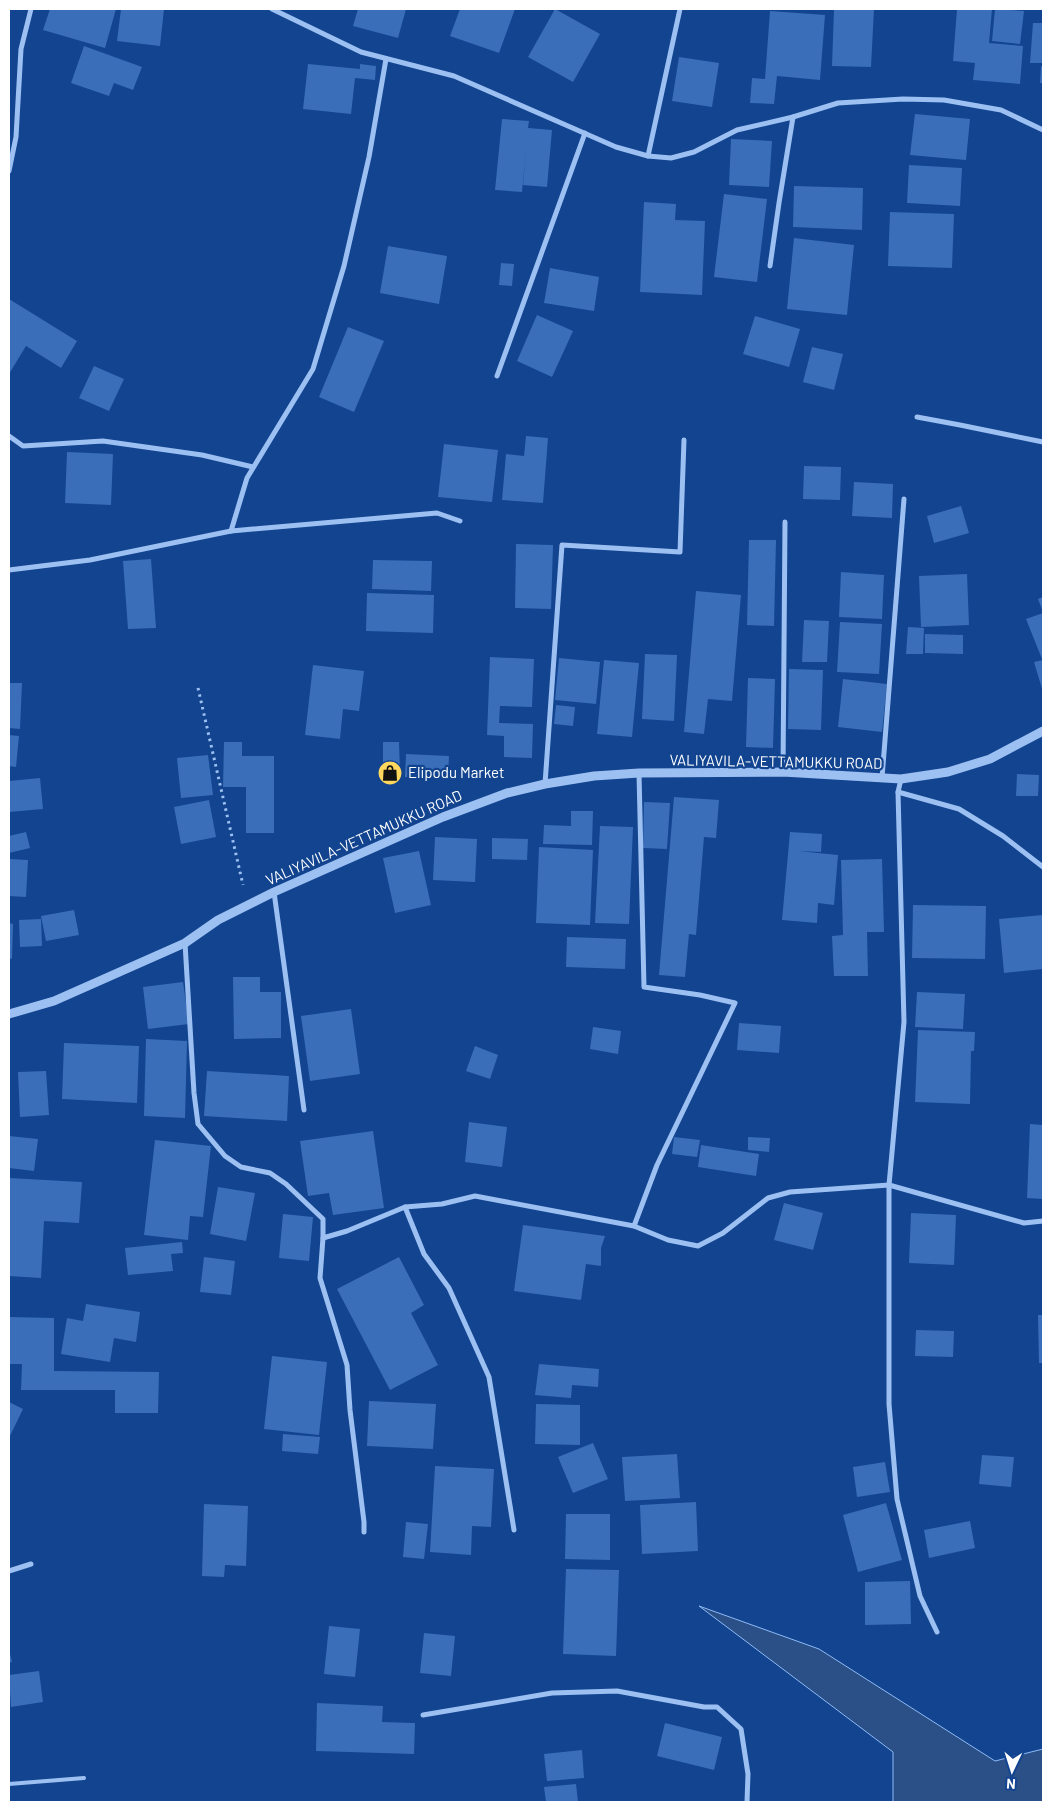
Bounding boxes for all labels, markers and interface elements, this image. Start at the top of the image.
street label: VALIYAVILA-VETTAMUKKU ROAD [670,750,883,772]
shop icon: Elipodu Market [377,760,403,786]
place label: Elipodu Market [408,763,504,781]
street label: VALIYAVILA-VETTAMUKKU ROAD [263,786,464,889]
north arrow [987,1746,1037,1796]
text: N [1006,1776,1016,1793]

